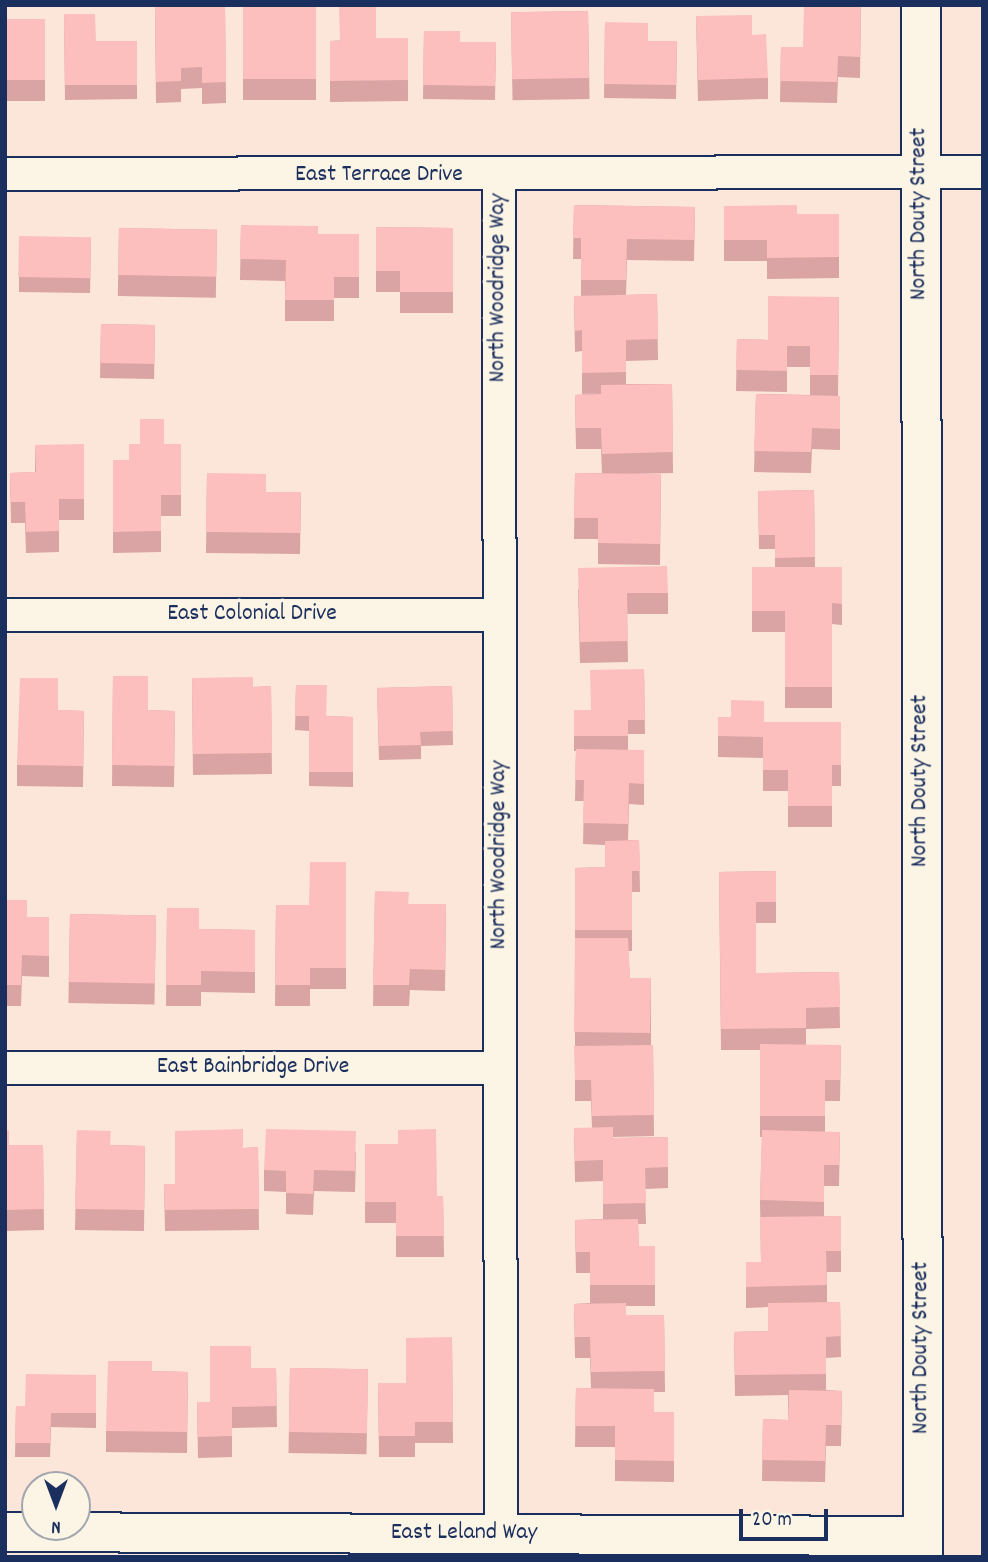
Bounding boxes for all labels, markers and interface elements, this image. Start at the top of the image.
street label: North Douty Street [906,128,934,300]
street label: East Terrace Drive [295,162,463,190]
street label: North Woodridge Way [485,193,513,383]
street label: East Colonial Drive [167,601,337,629]
street label: North Douty Street [907,695,935,867]
street label: North Woodridge Way [486,760,514,950]
street label: East Bainbridge Drive [157,1054,349,1082]
street label: North Douty Street [908,1262,936,1434]
north arrow [21,1471,91,1541]
scale bar [743,1496,832,1540]
text: 20 m [752,1506,792,1536]
text: N [51,1512,61,1539]
street label: East Leland Way [391,1520,537,1548]

